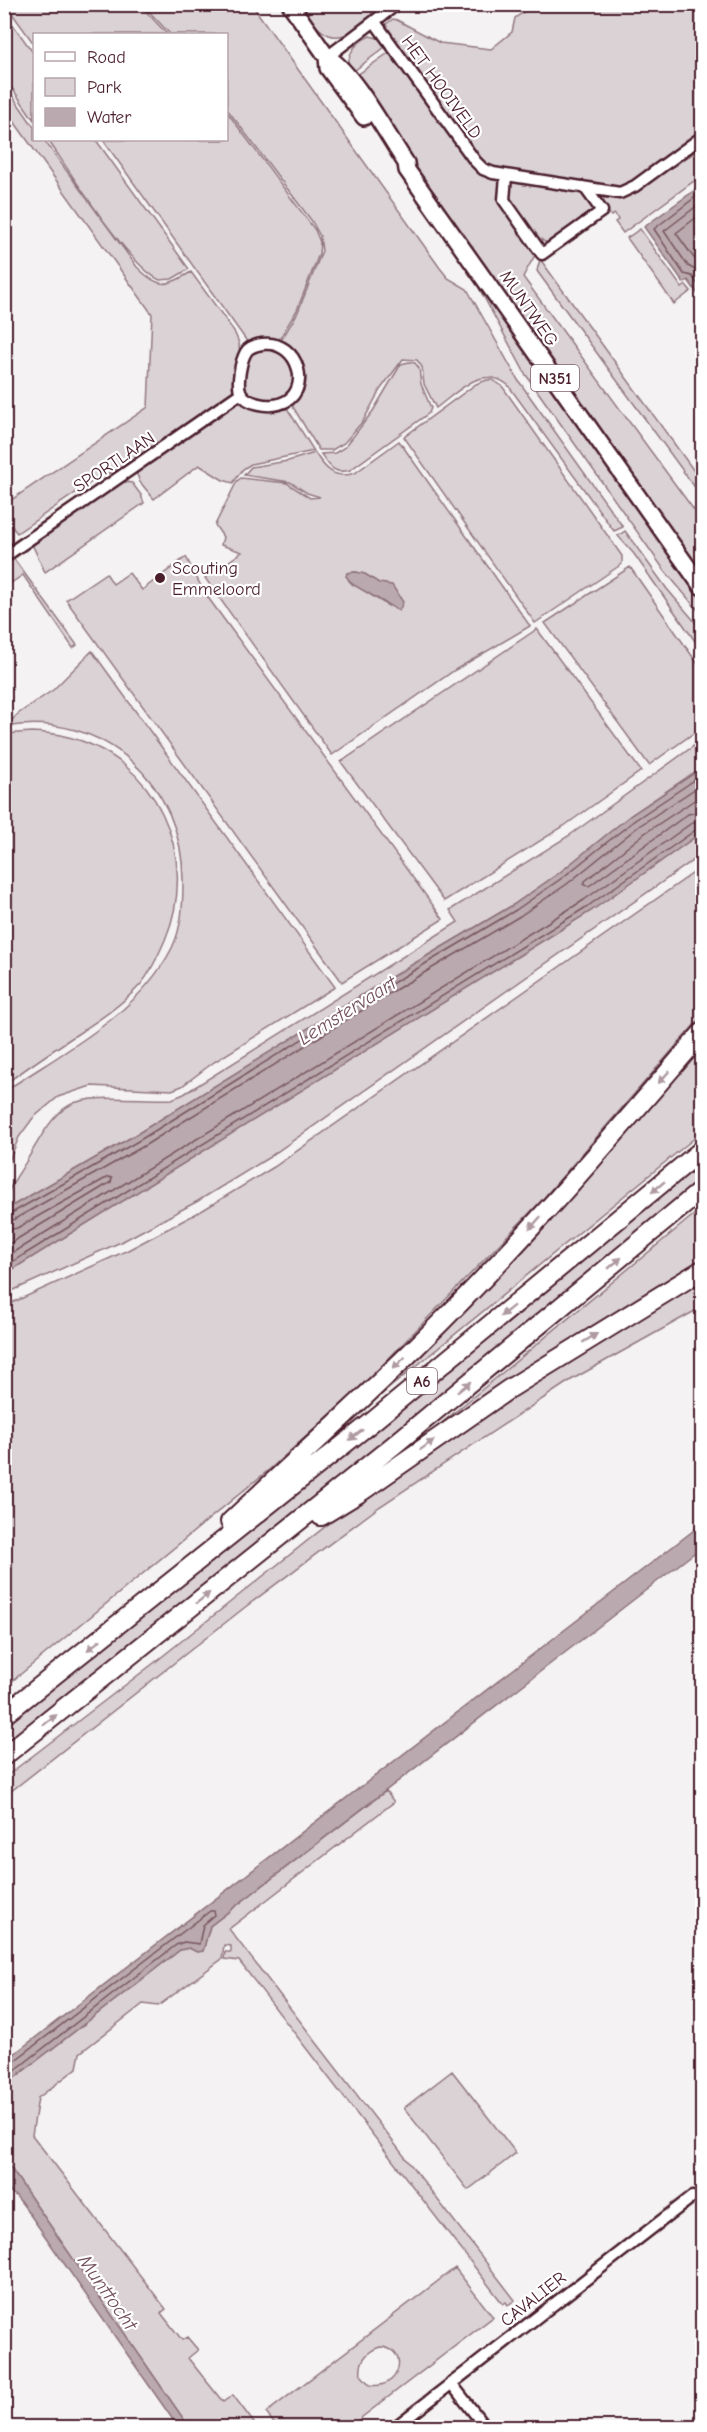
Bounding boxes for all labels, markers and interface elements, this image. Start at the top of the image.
street label: HET HOOIVELD [397,31,486,143]
legend [33,33,228,141]
text: Road [87,47,126,68]
text: Park [87,77,122,98]
text: Water [87,107,132,128]
street label: MUNTWEG [495,266,562,350]
road number: N351 [531,365,579,391]
street label: SPORTLAAN [70,428,159,497]
place label: Scouting Emmeloord [172,558,261,600]
marker: Scouting Emmeloord [153,571,167,585]
water label: Lemstervaart [294,970,402,1050]
one-way arrow [658,1069,671,1084]
one-way arrow [650,1181,665,1193]
one-way arrow [529,1215,542,1230]
one-way arrow [607,1257,622,1270]
one-way arrow [499,1305,515,1318]
one-way arrow [582,1333,598,1344]
one-way arrow [392,1356,406,1370]
road number: A6 [407,1368,437,1394]
one-way arrow [457,1381,472,1394]
one-way arrow [348,1428,364,1441]
one-way arrow [419,1439,435,1451]
one-way arrow [195,1592,211,1605]
one-way arrow [86,1638,102,1651]
one-way arrow [43,1714,58,1726]
water label: Munttocht [72,2249,143,2336]
street label: CAVALIER [496,2267,570,2331]

